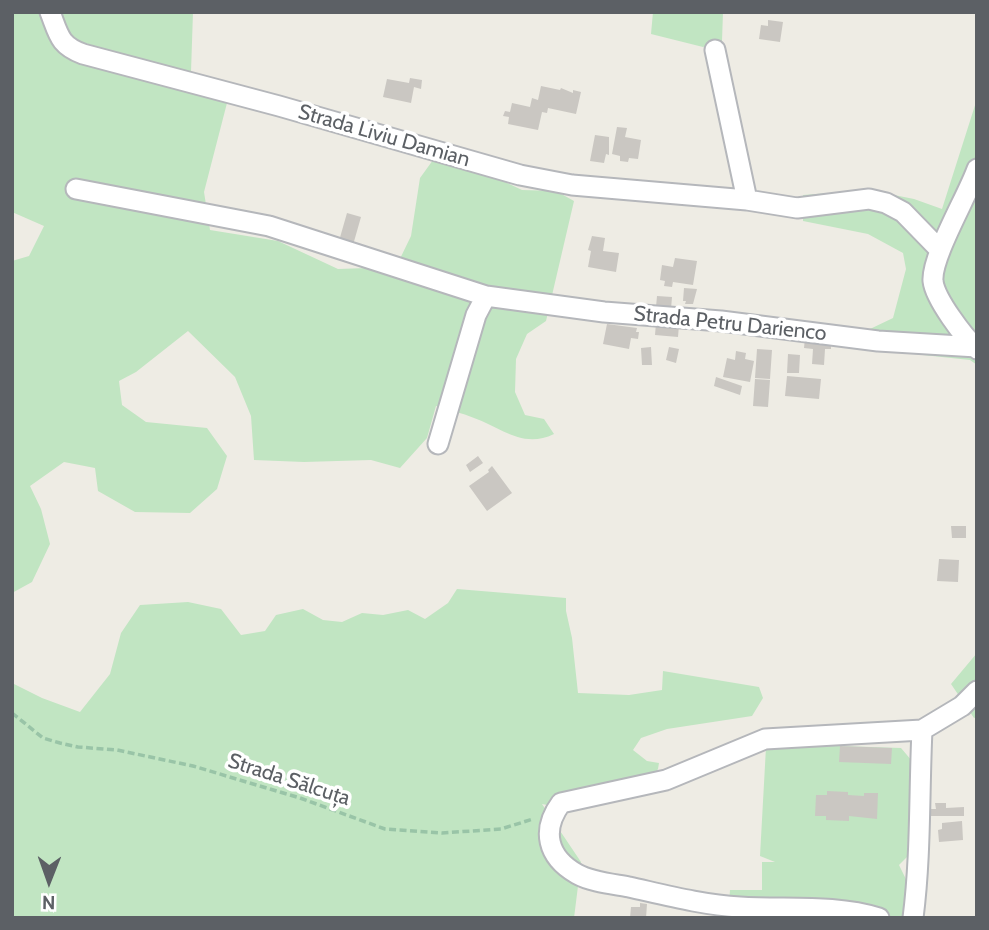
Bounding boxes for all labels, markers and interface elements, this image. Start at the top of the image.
street label: Strada Liviu Damian [295,99,473,173]
street label: Strada Petru Darienco [632,301,828,347]
street label: Strada Sălcuța [225,748,353,812]
north arrow [14,846,84,916]
text: N [42,891,56,914]

